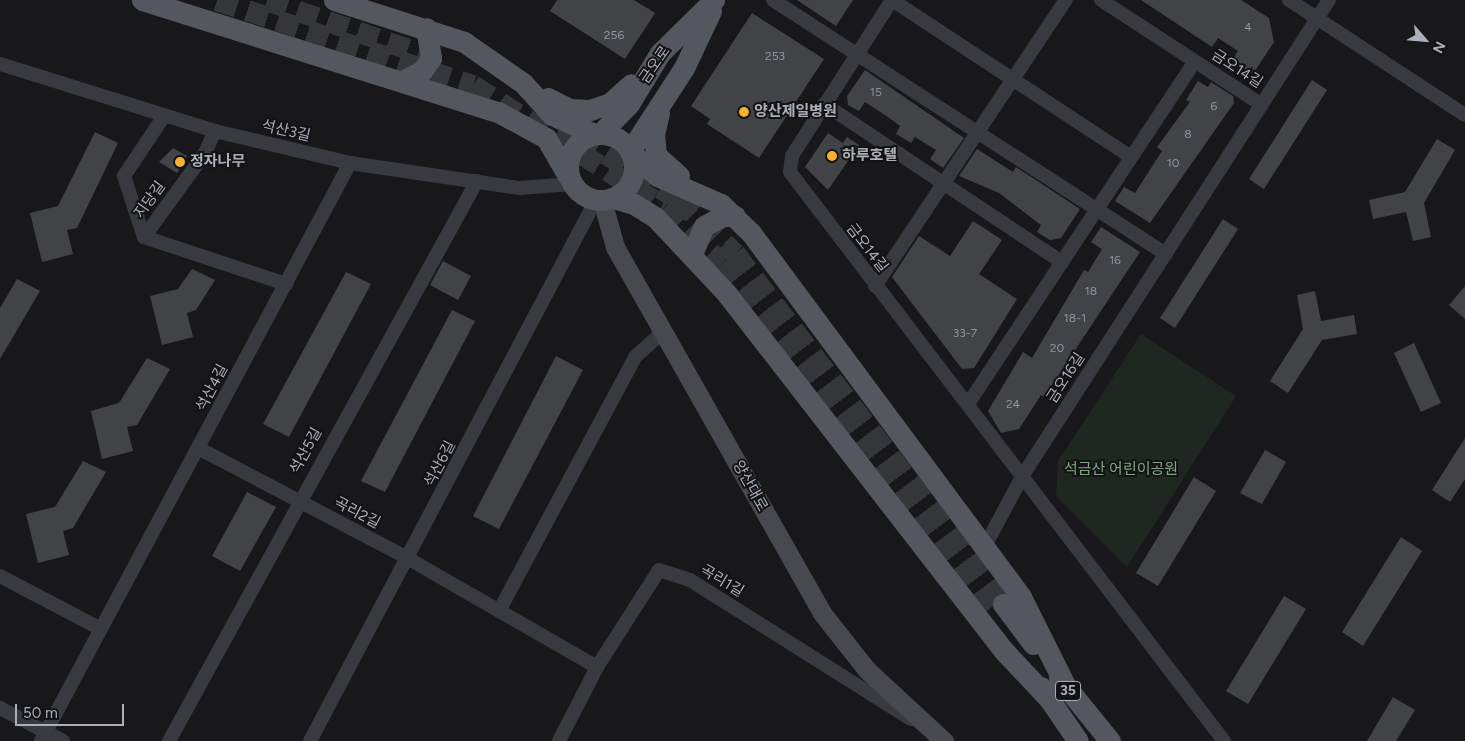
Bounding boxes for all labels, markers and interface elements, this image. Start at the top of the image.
north arrow [1400,15,1450,65]
house number: 4 [1244,21,1252,35]
house number: 256 [604,29,624,43]
text: N [1429,38,1449,56]
street label: 금오로 [636,43,674,87]
street label: 금오14길 [1208,46,1266,92]
house number: 253 [765,50,785,64]
house number: 15 [870,86,882,100]
house number: 6 [1211,100,1217,114]
place label: 양산제일병원 [754,103,837,121]
marker: 양산제일병원 [738,106,750,118]
street label: 석산3길 [260,117,312,145]
house number: 8 [1184,128,1192,142]
place label: 하루호텔 [842,147,897,165]
marker: 하루호텔 [826,150,838,162]
place label: 정자나무 [190,153,245,171]
marker: 정자나무 [174,156,186,168]
house number: 10 [1167,157,1179,171]
street label: 지당길 [131,178,169,222]
street label: 금오14길 [842,220,892,276]
house number: 16 [1109,254,1121,268]
house number: 18 [1085,285,1097,299]
house number: 18-1 [1064,312,1086,326]
house number: 33-7 [953,327,977,341]
house number: 20 [1050,342,1064,356]
street label: 금오16길 [1043,350,1089,406]
street label: 석산4길 [192,361,232,415]
house number: 24 [1006,398,1020,412]
street label: 석산5길 [286,425,326,477]
street label: 석산6길 [420,438,460,490]
street label: 양산대로 [729,457,771,515]
park label: 석금산 어린이공원 [1064,461,1178,479]
street label: 곡리2길 [331,493,383,533]
street label: 곡리1길 [697,561,747,601]
road number: 35 [1054,679,1082,702]
scale bar [18,694,126,726]
text: 50 m [23,704,58,722]

